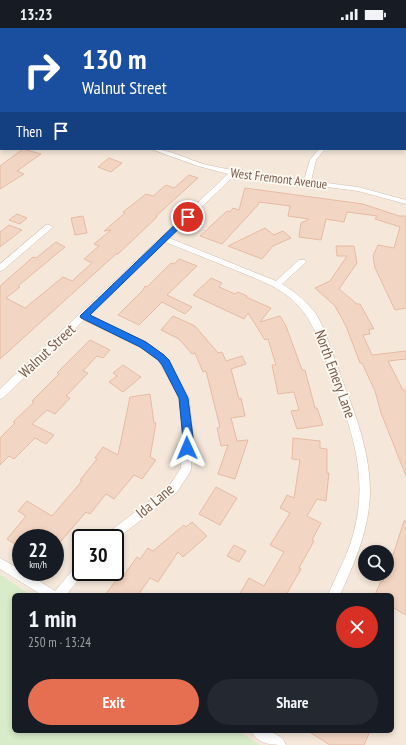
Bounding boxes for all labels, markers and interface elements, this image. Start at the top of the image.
text: 13:23 [20,5,52,24]
text: 130 m [82,40,146,77]
icon: right [16,44,68,96]
text: Walnut Street [82,76,167,99]
icon: arrive [50,120,72,142]
text: Then [16,122,42,141]
street label: West Fremont Avenue [230,164,328,193]
pin [171,200,205,234]
icon: arrive [177,206,199,228]
street label: Walnut Street [14,320,79,382]
street label: North Emery Lane [311,327,360,421]
position arrow [166,427,208,469]
street label: Ida Lane [132,479,178,522]
speed limit sign: 30 [72,529,124,581]
text: 22 [28,537,48,563]
map controls [358,545,394,581]
button: search [358,545,394,581]
text: km/h [29,558,47,571]
text: 1 min [28,603,76,634]
button: close [336,606,378,648]
text: 250 m · 13:24 [28,634,91,651]
button: Exit [28,679,199,725]
button: Share [207,679,378,725]

